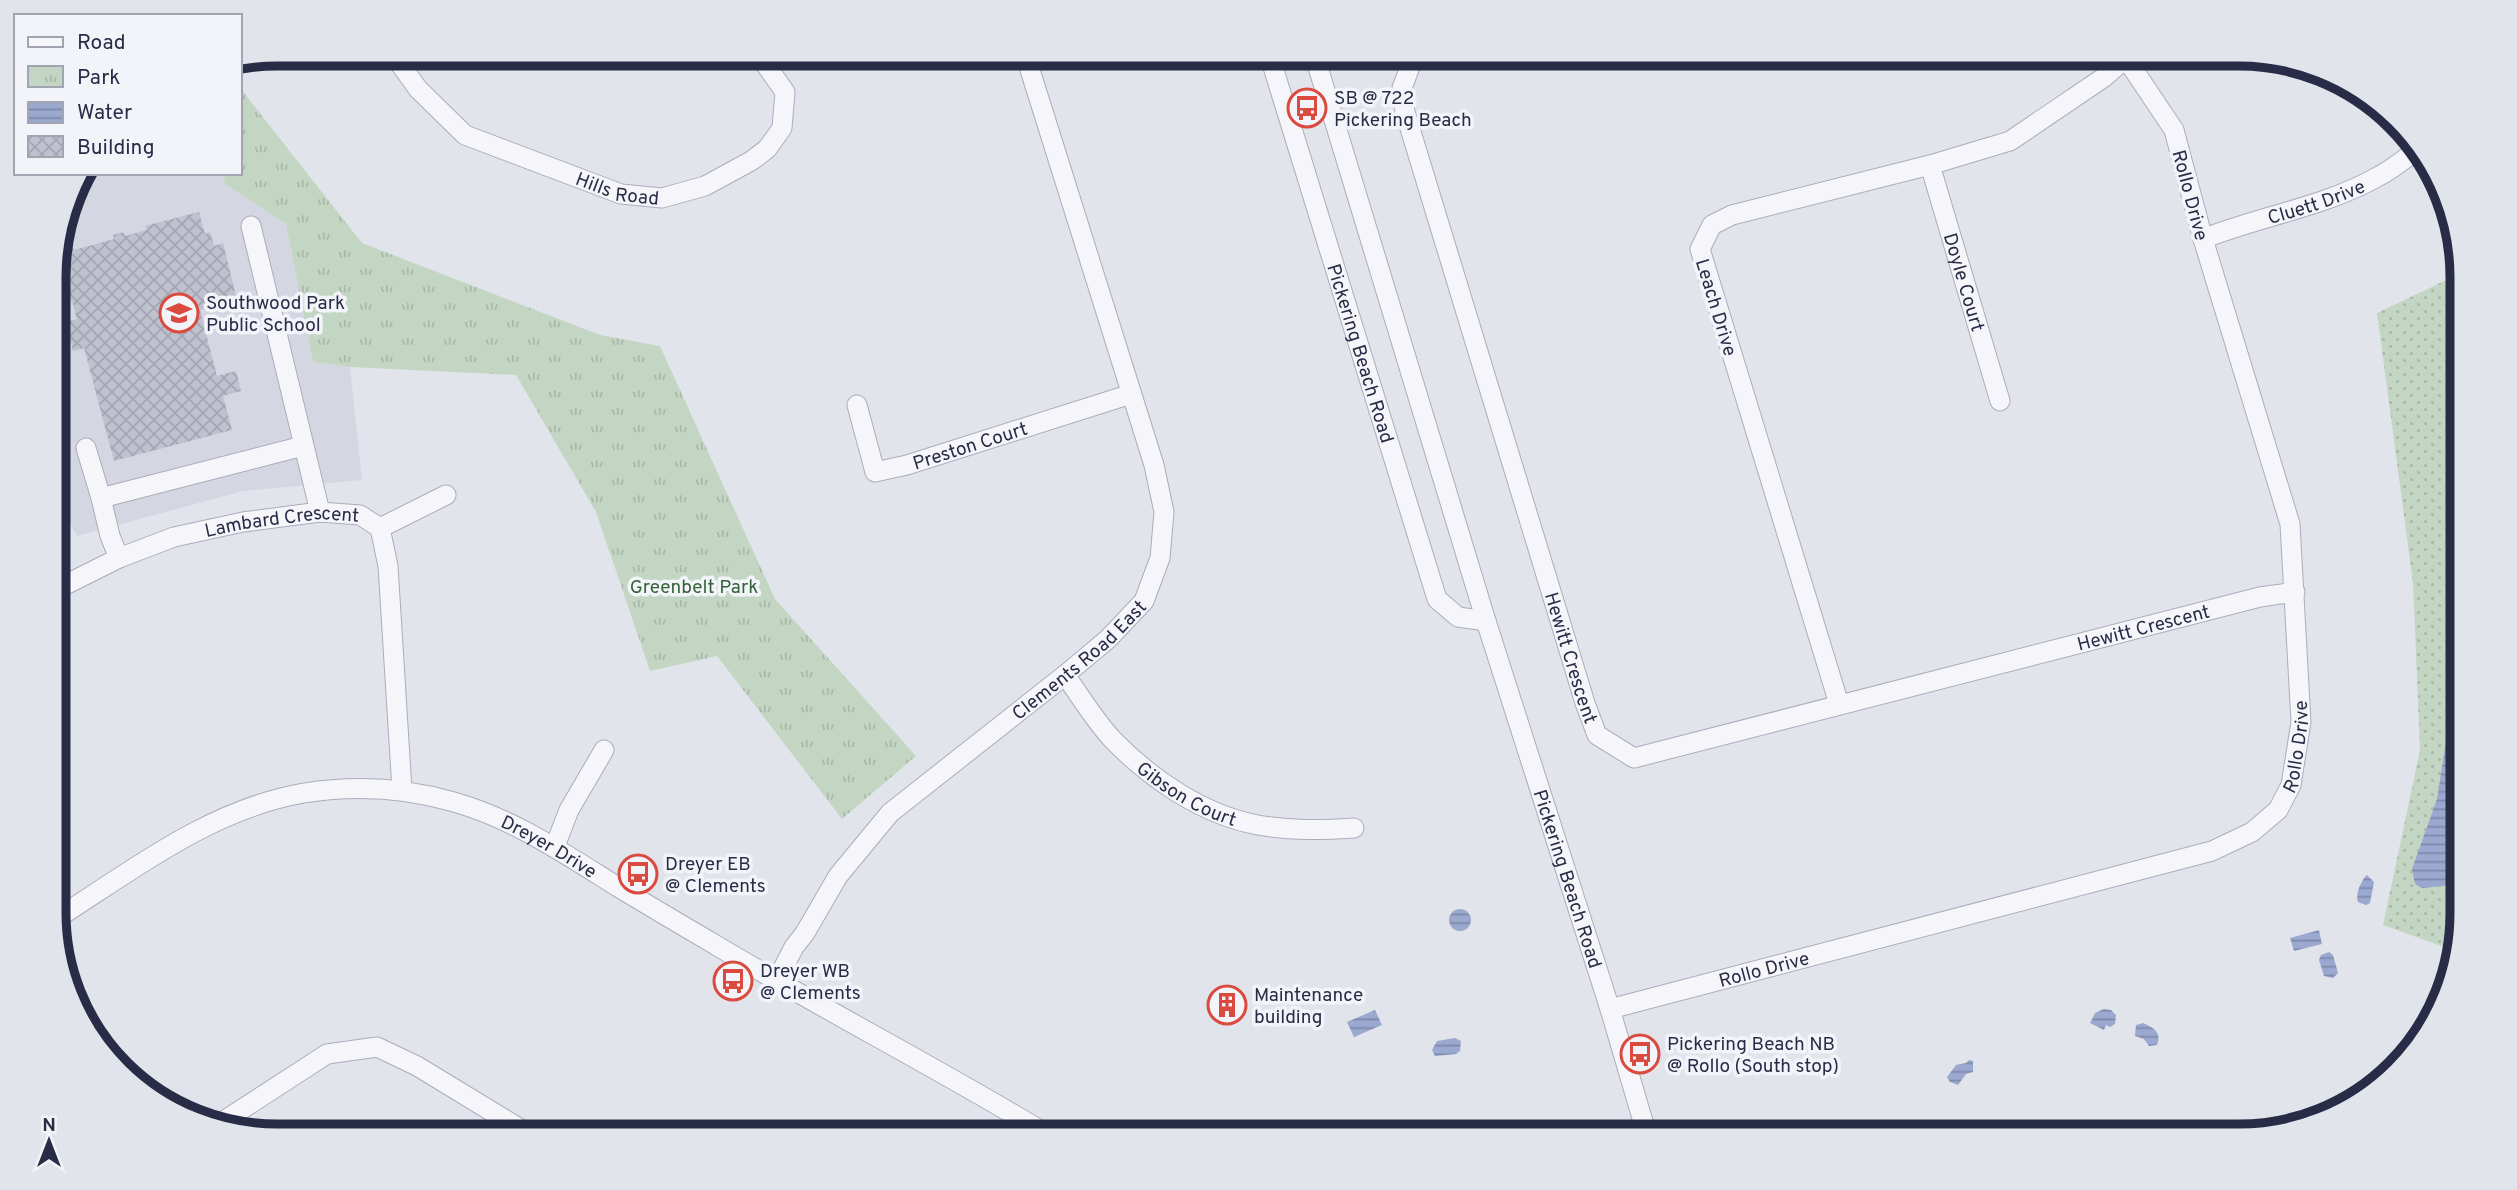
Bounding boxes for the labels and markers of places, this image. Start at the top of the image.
bus stop icon: SB @ 722 Pickering Beach [1286,87,1328,129]
place label: SB @ 722 Pickering Beach [1334,87,1472,133]
school or university icon: Southwood Park Public School [158,292,200,334]
place label: Southwood Park Public School [206,292,345,338]
bus stop icon: Dreyer EB @ Clements [617,853,659,895]
place label: Dreyer EB @ Clements [665,853,766,899]
bus stop icon: Dreyer WB @ Clements [712,960,754,1002]
place label: Dreyer WB @ Clements [760,960,861,1006]
building icon: Maintenance building [1206,984,1248,1026]
place label: Maintenance building [1254,984,1363,1030]
bus stop icon: Pickering Beach NB @ Rollo (South stop) [1619,1033,1661,1075]
place label: Pickering Beach NB @ Rollo (South stop) [1667,1033,1839,1079]

